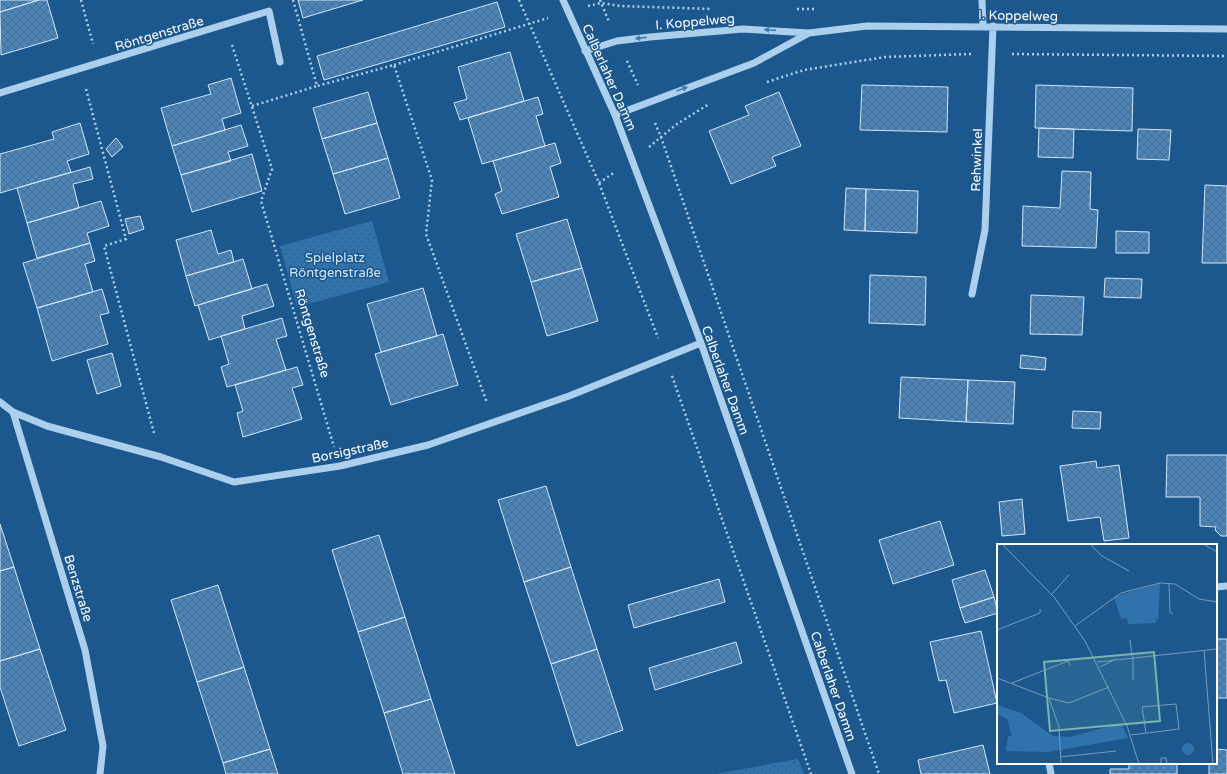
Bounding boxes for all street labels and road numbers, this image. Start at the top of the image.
street label: I. Koppelweg [978,7,1058,25]
street label: I. Koppelweg [655,11,736,33]
street label: Röntgenstraße [113,13,206,55]
street label: Calberlaher Damm [578,22,640,133]
street label: Rehwinkel [968,128,986,192]
street label: Röntgenstraße [291,287,333,380]
street label: Calberlaher Damm [698,324,752,437]
street label: Borsigstraße [310,435,390,467]
street label: Benzstraße [60,553,96,624]
street label: Calberlaher Damm [807,629,859,743]

